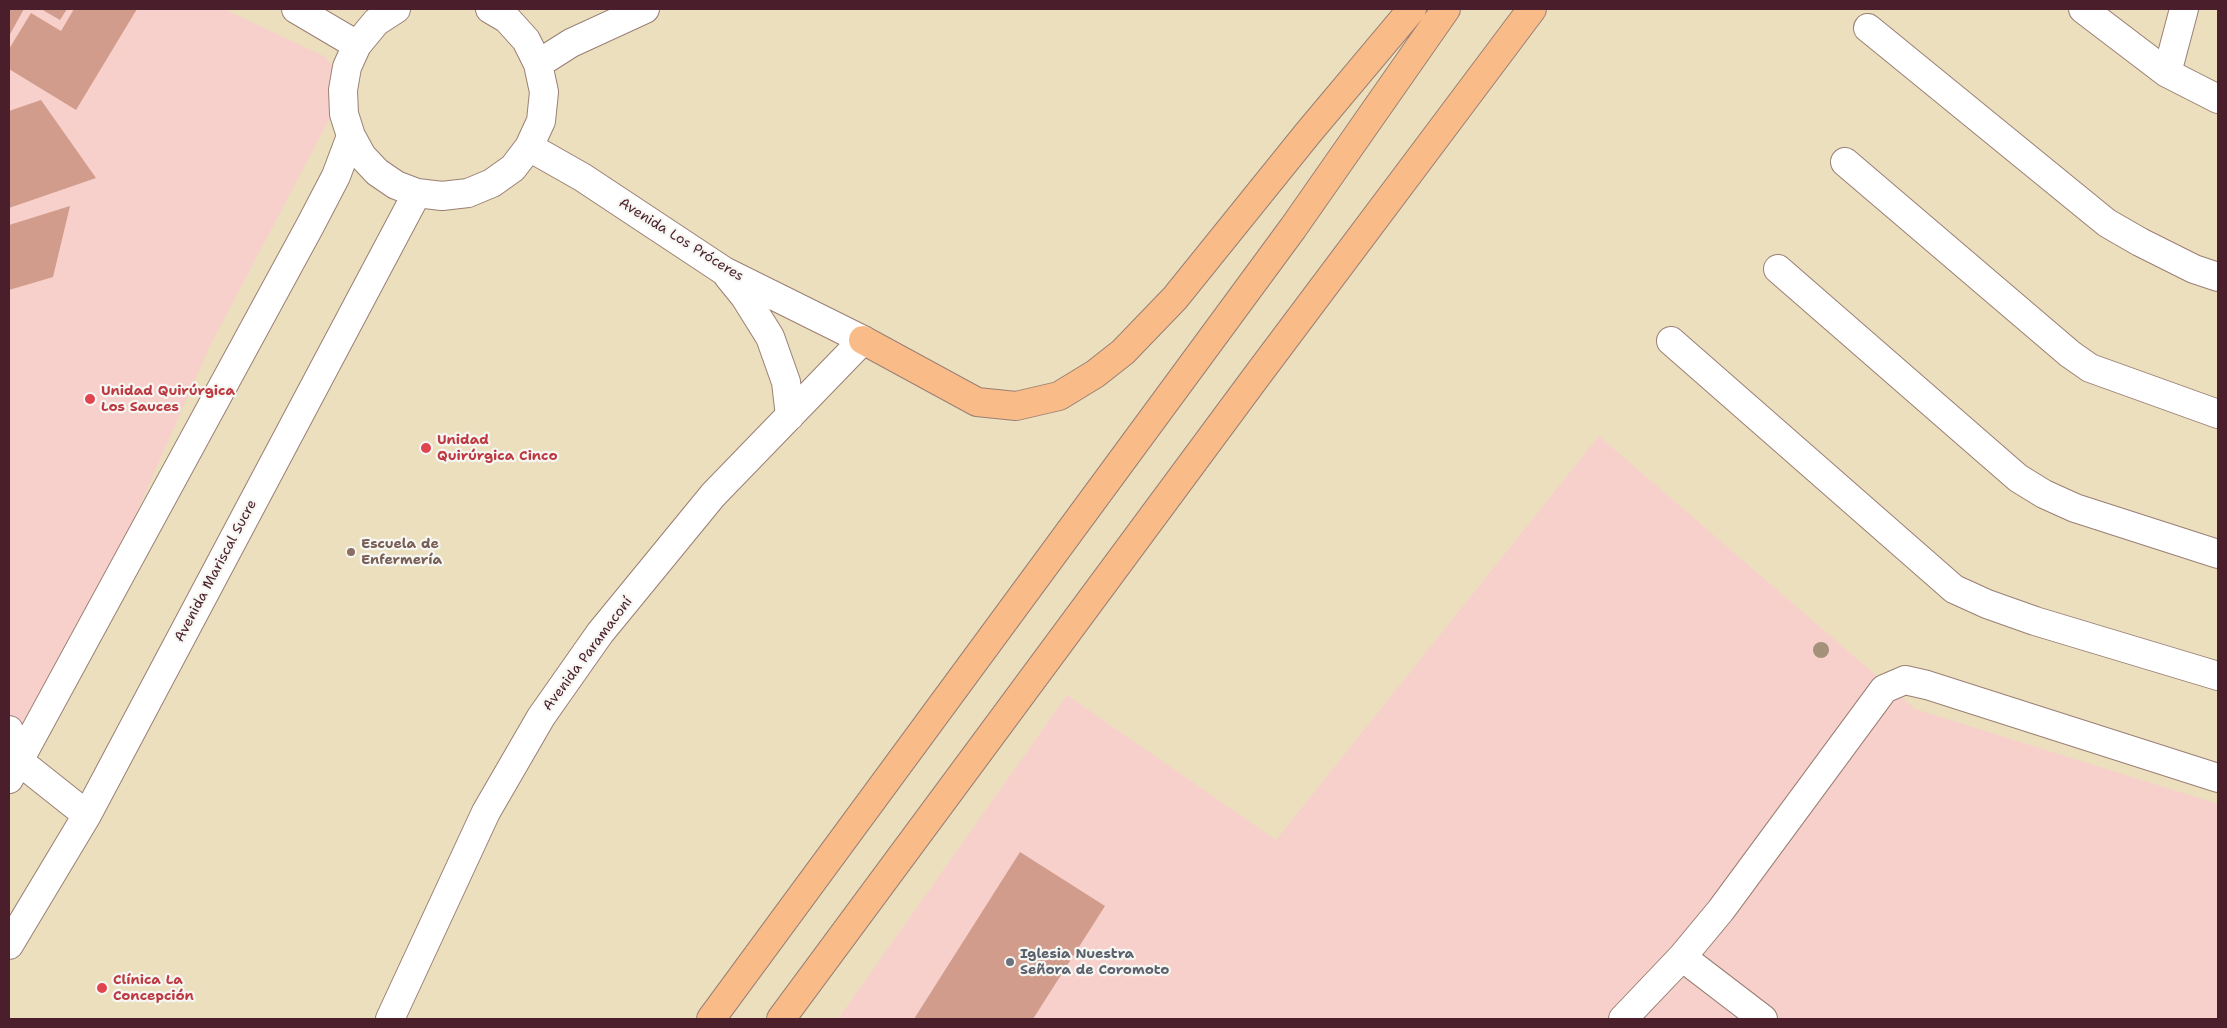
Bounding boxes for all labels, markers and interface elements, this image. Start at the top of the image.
street label: Avenida Los Próceres [615,195,747,285]
place label: Unidad Quirúrgica Los Sauces [101,383,235,416]
marker: Unidad Quirúrgica Los Sauces [83,392,97,406]
place label: Unidad Quirúrgica Cinco [437,432,557,464]
marker: Unidad Quirúrgica Cinco [419,441,433,455]
street label: Avenida Mariscal Sucre [171,497,261,645]
place label: Escuela de Enfermería [361,536,442,568]
marker: Escuela de Enfermería [345,546,357,558]
street label: Avenida Paramaconí [540,594,636,714]
place label: Iglesia Nuestra Señora de Coromoto [1020,946,1169,979]
marker: Iglesia Nuestra Señora de Coromoto [1004,956,1016,968]
place label: Clínica La Concepción [113,972,194,1004]
marker: Clínica La Concepción [95,981,109,995]

